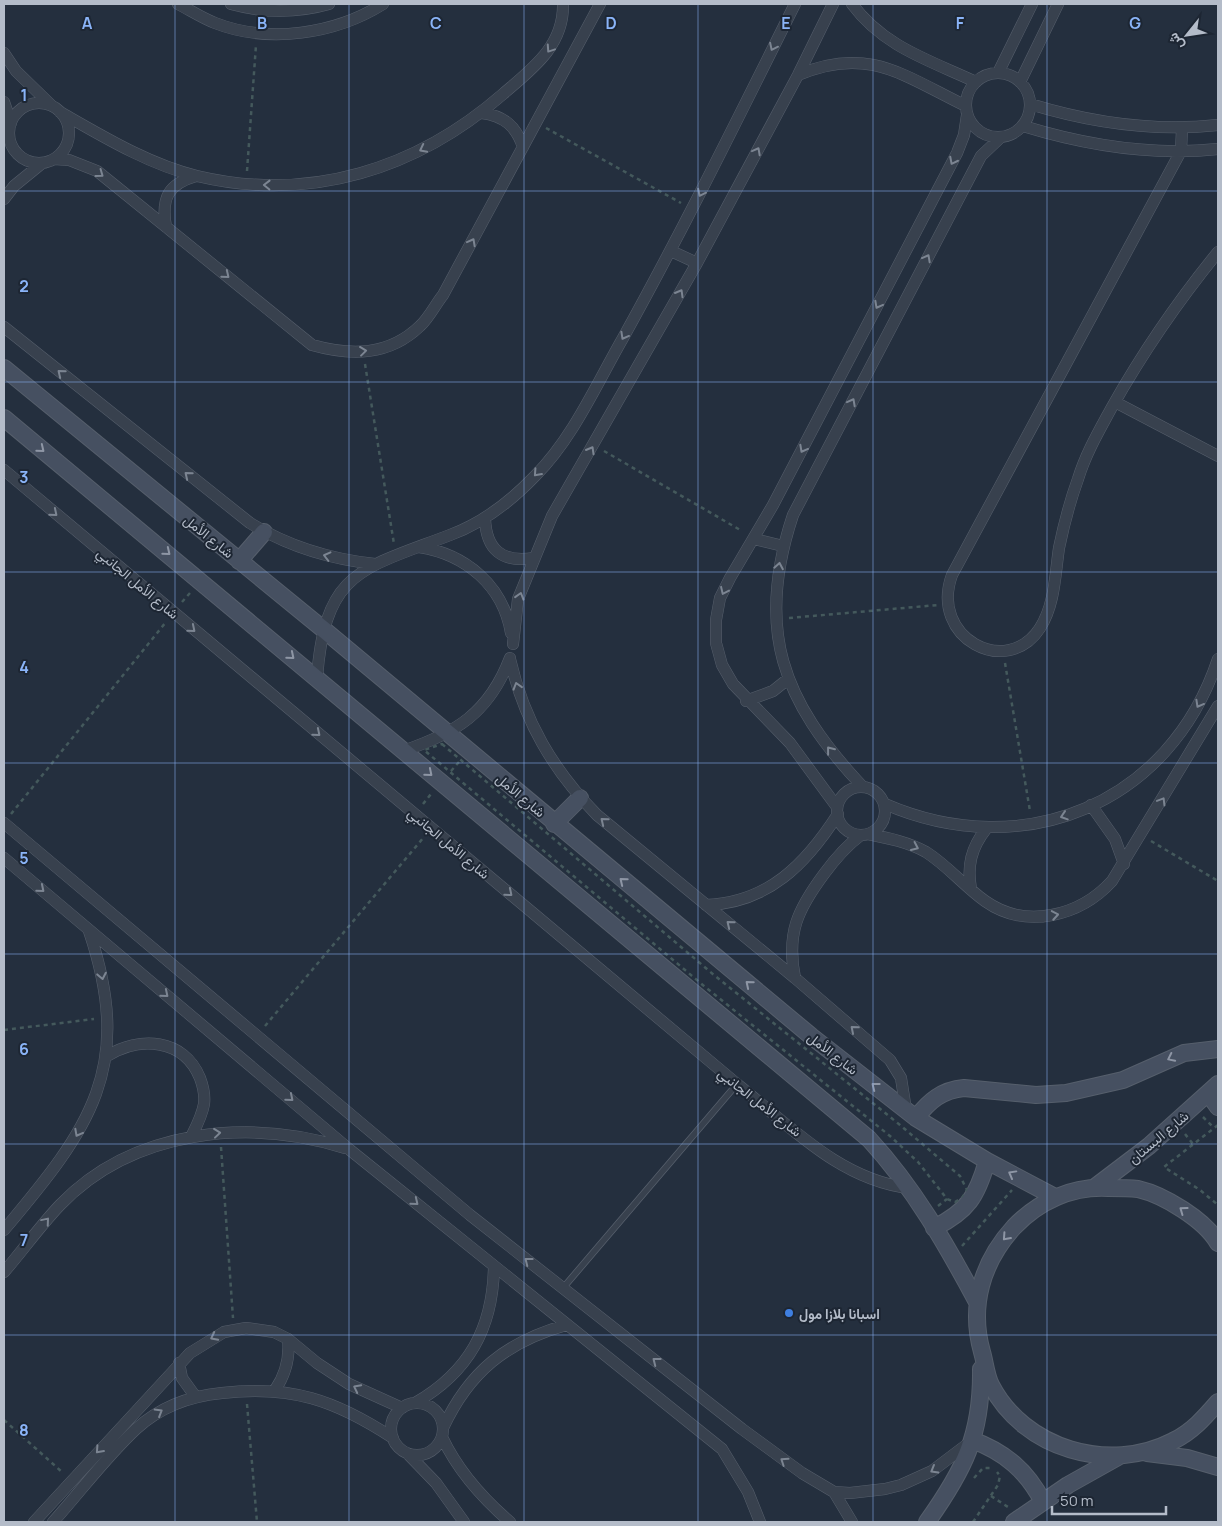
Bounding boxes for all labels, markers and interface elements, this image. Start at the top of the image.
north arrow [1162,10,1212,60]
text: A [82,12,93,34]
text: B [257,12,267,34]
text: C [430,12,442,34]
text: D [605,12,617,34]
text: E [781,12,791,34]
text: F [956,12,965,34]
text: G [1129,12,1141,34]
text: ش [1163,30,1188,54]
one-way arrow [769,42,779,51]
one-way arrow [546,44,556,53]
text: 1 [20,84,28,106]
one-way arrow [419,143,428,153]
one-way arrow [751,147,761,156]
one-way arrow [949,155,959,164]
one-way arrow [94,168,103,176]
one-way arrow [262,180,270,190]
one-way arrow [697,188,707,197]
one-way arrow [466,238,476,247]
one-way arrow [921,254,931,263]
one-way arrow [221,270,230,279]
text: 2 [19,275,29,297]
one-way arrow [674,290,684,299]
one-way arrow [874,299,884,308]
one-way arrow [620,330,630,339]
one-way arrow [359,347,368,357]
one-way arrow [58,371,67,379]
one-way arrow [846,398,856,407]
one-way arrow [36,443,45,452]
one-way arrow [799,444,809,453]
one-way arrow [585,446,595,455]
text: 3 [19,466,29,488]
one-way arrow [534,467,543,476]
one-way arrow [184,472,194,481]
one-way arrow [49,507,58,516]
street label: شارع الأمل [179,510,238,564]
street label: شارع الأمل الجانبي [91,543,183,625]
one-way arrow [161,546,170,555]
one-way arrow [322,551,331,562]
one-way arrow [774,561,784,570]
one-way arrow [720,586,730,595]
one-way arrow [514,592,524,600]
one-way arrow [187,623,196,632]
one-way arrow [286,651,295,660]
text: 4 [19,656,29,678]
one-way arrow [512,683,522,691]
one-way arrow [1195,699,1205,708]
one-way arrow [311,727,320,736]
one-way arrow [828,747,836,756]
one-way arrow [423,767,432,776]
street label: شارع الأمل [491,769,550,823]
one-way arrow [1155,797,1165,806]
street label: شارع الأمل الجانبي [402,803,494,885]
one-way arrow [1060,810,1069,820]
one-way arrow [601,818,610,826]
one-way arrow [910,841,919,851]
text: 5 [19,847,29,869]
one-way arrow [620,877,629,886]
one-way arrow [35,883,44,892]
one-way arrow [503,888,512,897]
one-way arrow [1051,910,1059,920]
one-way arrow [726,920,735,929]
one-way arrow [96,972,106,980]
one-way arrow [746,982,755,990]
one-way arrow [159,988,168,997]
one-way arrow [850,1025,859,1034]
street label: شارع الأمل [803,1027,862,1080]
text: 6 [19,1038,29,1060]
one-way arrow [1167,1052,1176,1063]
street label: شارع الأمل الجانبي [712,1063,806,1143]
one-way arrow [872,1083,881,1092]
one-way arrow [284,1093,293,1102]
street label: شارع البستان [1124,1106,1194,1169]
one-way arrow [74,1127,84,1136]
one-way arrow [213,1128,221,1139]
one-way arrow [1008,1170,1017,1180]
one-way arrow [409,1196,418,1205]
one-way arrow [1179,1207,1189,1216]
one-way arrow [41,1218,50,1227]
text: 7 [20,1229,28,1251]
one-way arrow [1003,1231,1012,1240]
one-way arrow [525,1258,534,1266]
place label: اسبانا بلازا مول [799,1304,880,1323]
marker: اسبانا بلازا مول [783,1307,795,1319]
one-way arrow [211,1331,220,1341]
one-way arrow [653,1359,662,1367]
one-way arrow [354,1384,363,1394]
one-way arrow [154,1409,163,1419]
text: 8 [19,1419,29,1441]
one-way arrow [96,1444,105,1453]
one-way arrow [780,1458,790,1467]
one-way arrow [930,1463,939,1473]
scale bar [1052,1484,1166,1516]
text: 50 m [1060,1490,1094,1511]

